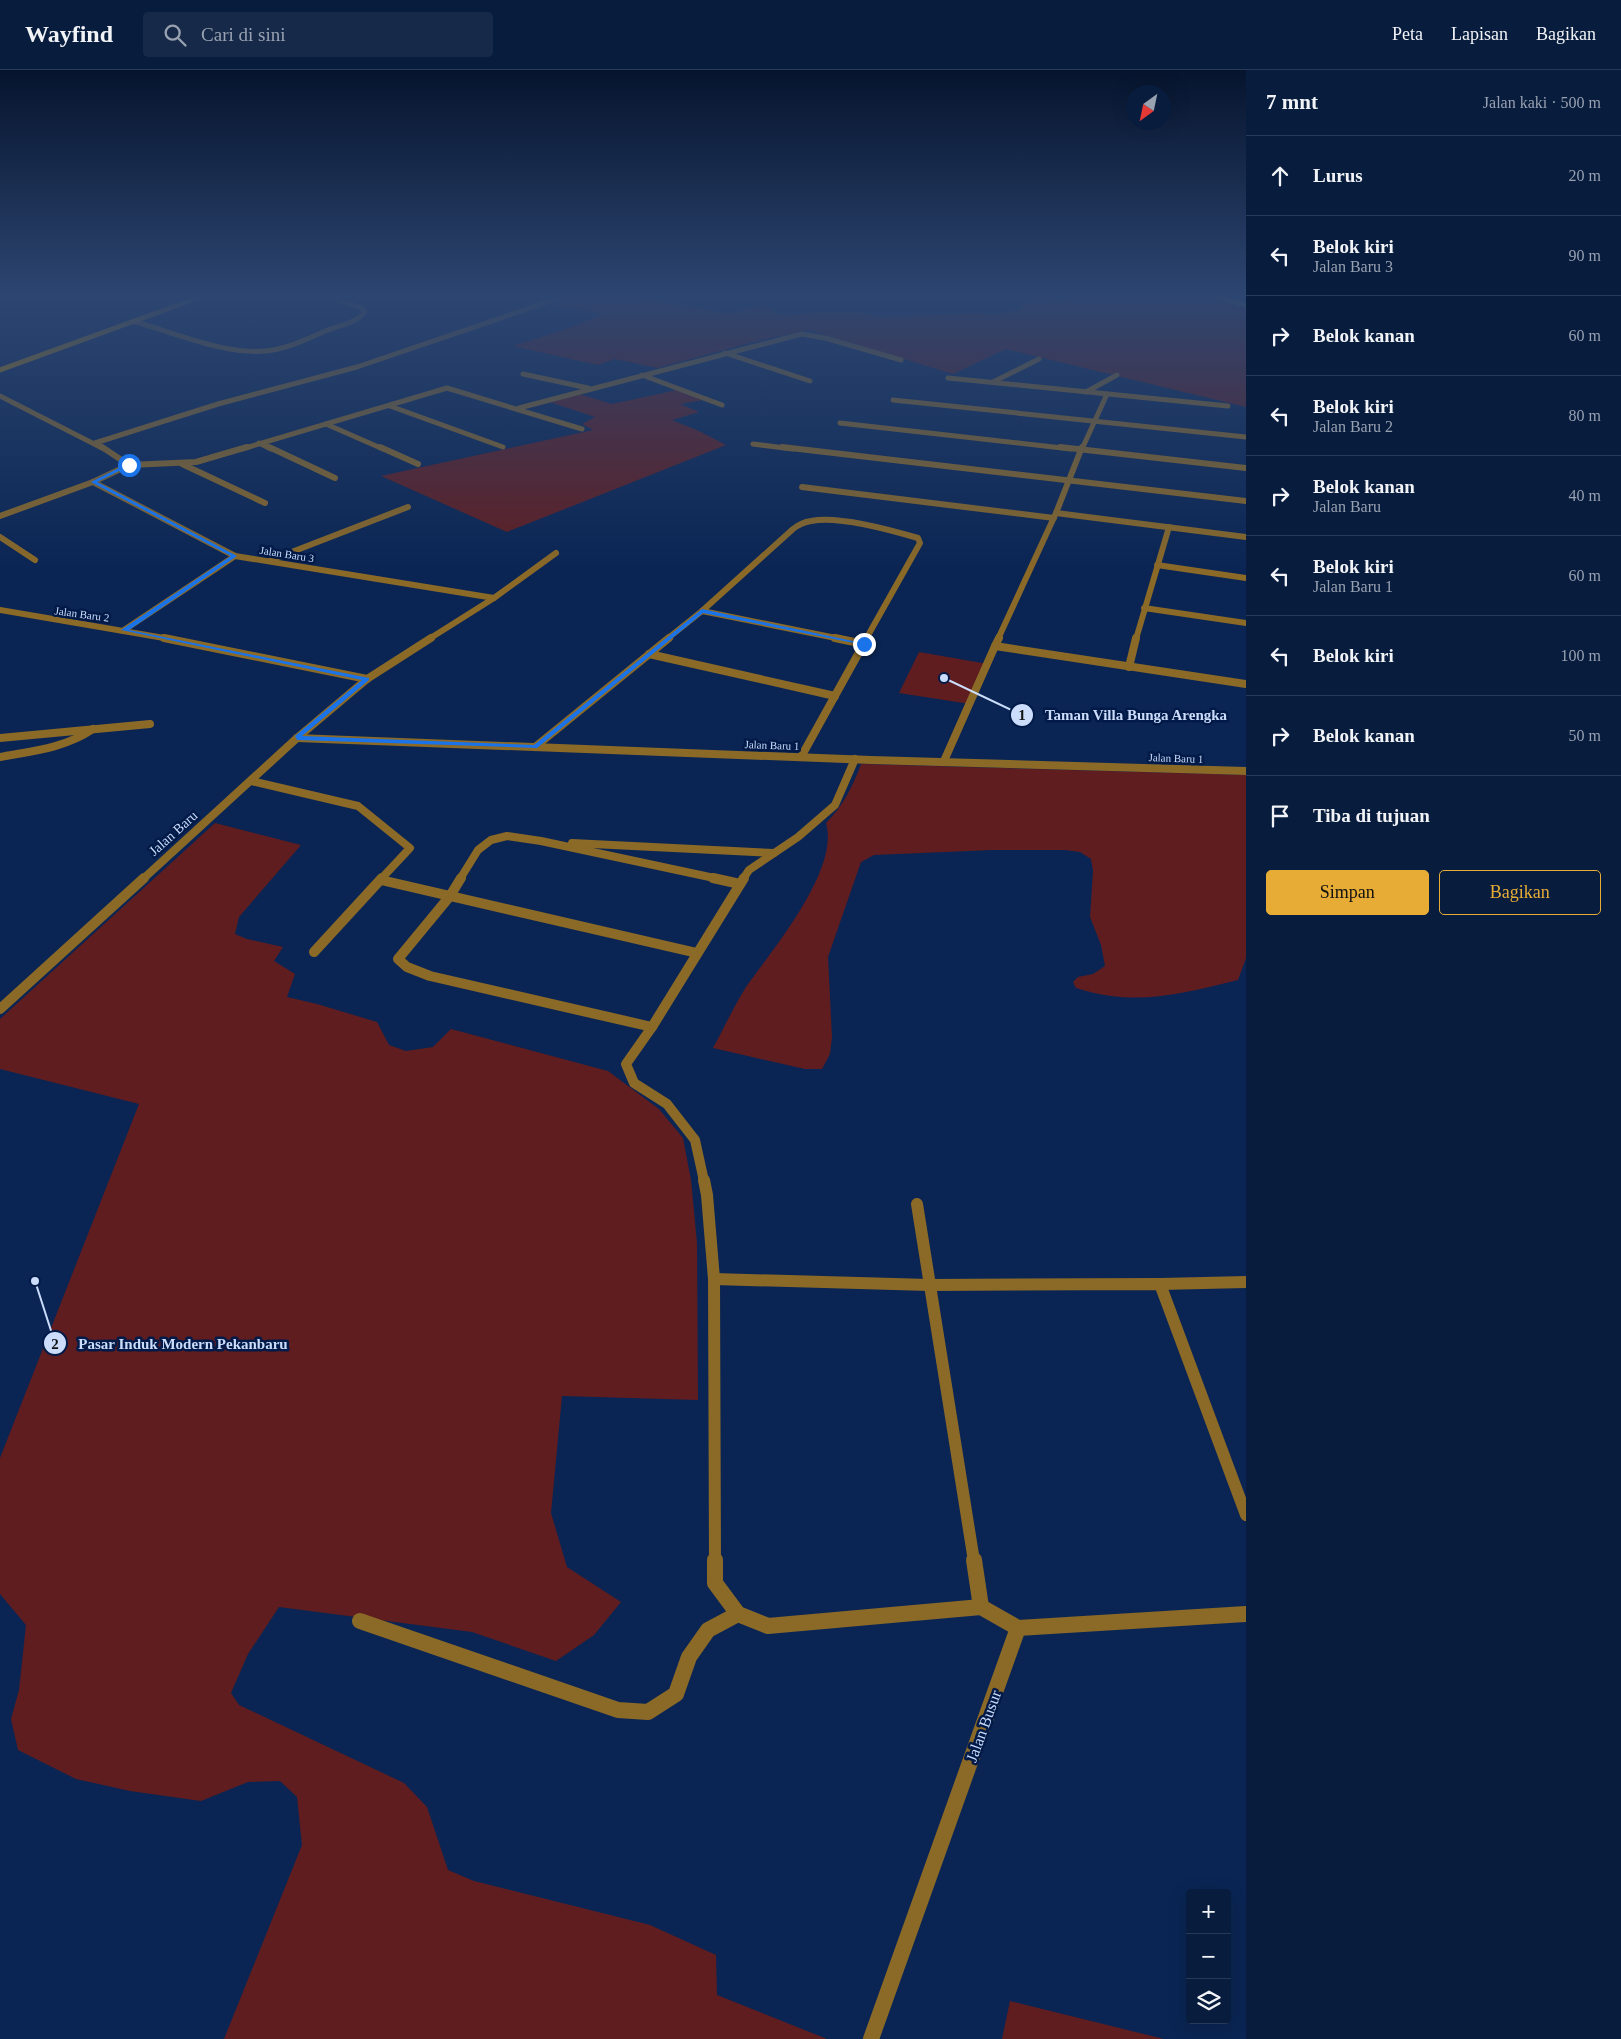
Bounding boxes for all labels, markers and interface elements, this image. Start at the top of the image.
search box [143,12,493,57]
text: Wayfind [25,21,113,47]
icon: search [161,21,189,49]
text: Cari di sini [201,24,285,45]
text: Peta [1392,24,1423,44]
text: Lapisan [1451,24,1508,44]
text: Bagikan [1536,24,1596,44]
north arrow [1126,85,1171,130]
text: 7 mnt [1266,90,1318,114]
text: Jalan kaki · 500 m [1483,94,1601,111]
icon: ahead [1266,162,1294,190]
text: Lurus [1313,165,1363,186]
text: 20 m [1569,167,1601,184]
text: Belok kiri [1313,236,1394,257]
icon: left [1266,242,1294,270]
text: 90 m [1569,247,1601,264]
text: Jalan Baru 3 [1313,258,1393,275]
icon: right [1266,322,1294,350]
text: Belok kanan [1313,325,1415,346]
text: 60 m [1569,327,1601,344]
text: Belok kiri [1313,396,1394,417]
icon: left [1266,402,1294,430]
text: 80 m [1569,407,1601,424]
text: Jalan Baru 2 [1313,418,1393,435]
route start [118,454,141,477]
text: Belok kanan [1313,476,1415,497]
icon: right [1266,482,1294,510]
text: 40 m [1569,487,1601,504]
text: Jalan Baru [1313,498,1381,515]
street label: Jalan Baru 3 [259,544,316,564]
text: Belok kiri [1313,556,1394,577]
icon: left [1266,562,1294,590]
text: 60 m [1569,567,1601,584]
text: Jalan Baru 1 [1313,578,1393,595]
street label: Jalan Baru 2 [54,604,110,624]
route end [853,633,876,656]
icon: left [1266,642,1294,670]
text: Belok kiri [1313,645,1394,666]
text: 100 m [1561,647,1601,664]
callout: Taman Villa Bunga Arengka [1009,700,1237,730]
text: 1 [1018,707,1026,723]
text: Taman Villa Bunga Arengka [1045,707,1228,723]
icon: right [1266,722,1294,750]
text: Belok kanan [1313,725,1415,746]
text: 50 m [1569,727,1601,744]
street label: Jalan Baru 1 [744,738,800,752]
street label: Jalan Baru 1 [1148,751,1204,765]
icon: arrive [1266,802,1294,830]
text: Tiba di tujuan [1313,805,1430,826]
street label: Jalan Baru [146,808,200,859]
button: Simpan [1266,870,1429,915]
button: Bagikan [1439,870,1601,915]
callout: Pasar Induk Modern Pekanbaru [43,1328,297,1358]
text: 2 [51,1336,59,1352]
text: Pasar Induk Modern Pekanbaru [78,1336,288,1352]
street label: Jalan Busur [963,1687,1005,1764]
map controls [1186,1889,1231,2024]
button: + [1186,1889,1231,1934]
button: − [1186,1934,1231,1979]
button: layers [1186,1979,1231,2024]

